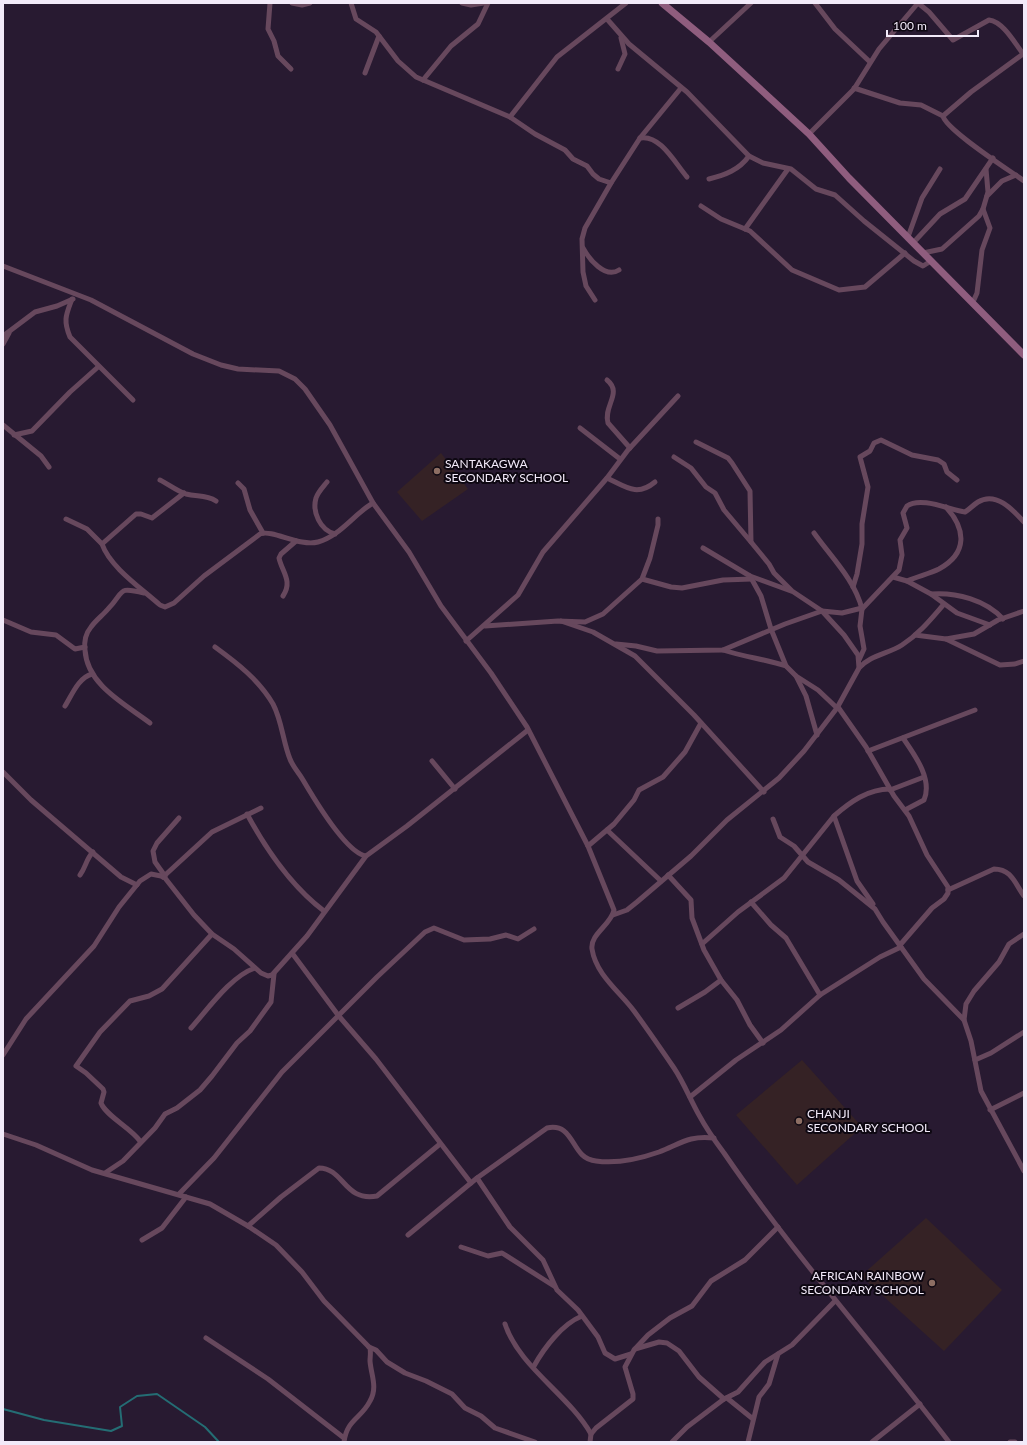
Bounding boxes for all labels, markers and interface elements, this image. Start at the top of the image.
scale bar [887,12,978,38]
text: 100 m [893,18,927,33]
place label: SANTAKAGWA SECONDARY SCHOOL [445,456,568,485]
marker: SANTAKAGWA SECONDARY SCHOOL [432,466,442,476]
place label: CHANJI SECONDARY SCHOOL [807,1106,930,1135]
marker: CHANJI SECONDARY SCHOOL [794,1116,804,1126]
place label: AFRICAN RAINBOW SECONDARY SCHOOL [801,1268,925,1297]
marker: AFRICAN RAINBOW SECONDARY SCHOOL [927,1278,937,1288]

